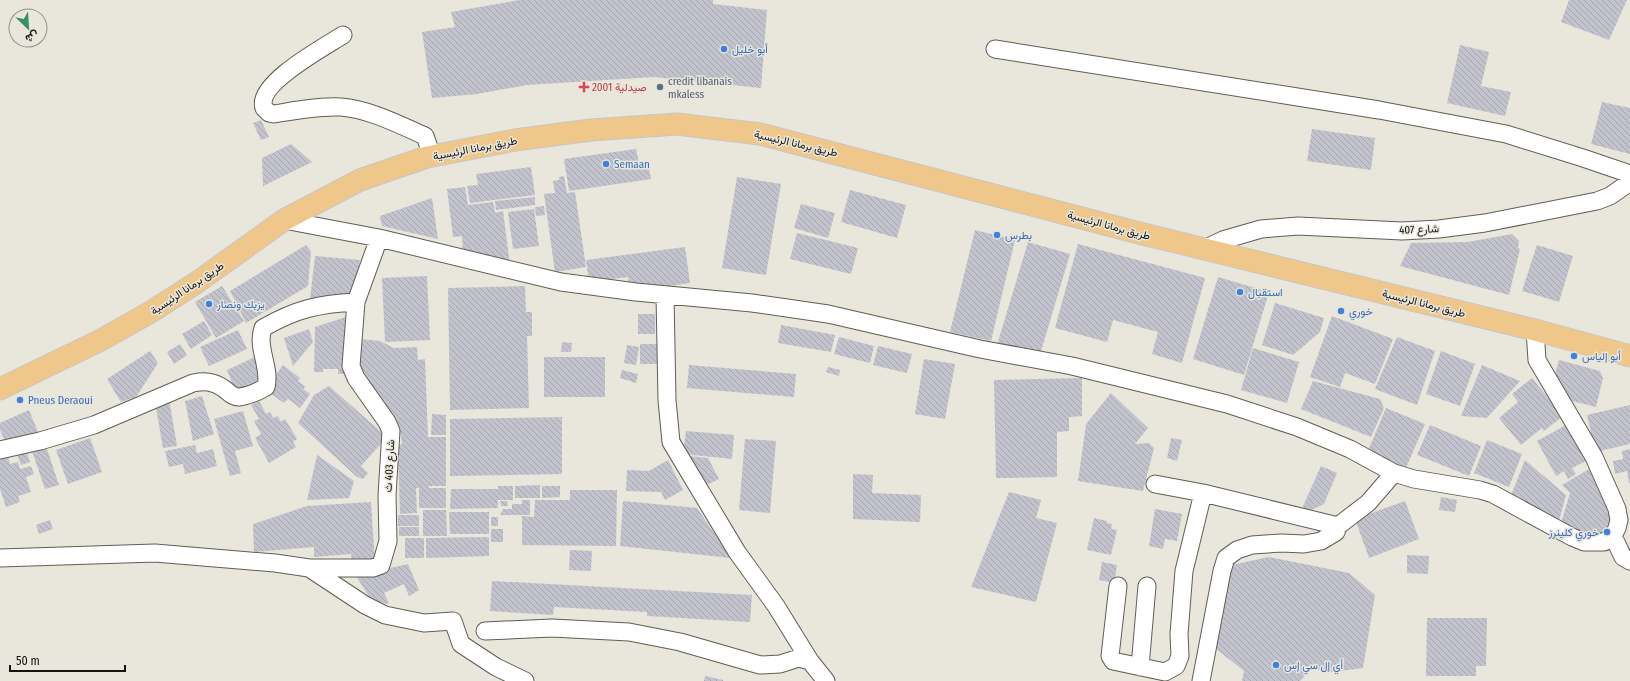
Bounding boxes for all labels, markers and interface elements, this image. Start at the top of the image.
north arrow [8,8,48,48]
text: ش [23,28,41,45]
place label: أبو خليل [732,43,768,56]
marker: أبو خليل [719,44,729,54]
place label: credit libanais mkaless [668,75,732,101]
place label: صيدلية 2001 [592,81,647,94]
marker: صيدلية 2001 [579,82,589,92]
marker: credit libanais mkaless [655,82,665,92]
street label: طريق برمانا الرئيسية [753,128,839,159]
street label: طريق برمانا الرئيسية [432,134,518,163]
place label: Semaan [614,158,650,171]
marker: Semaan [601,159,611,169]
street label: طريق برمانا الرئيسية [1066,208,1152,243]
street label: شارع 407 [1399,222,1440,238]
place label: بطرس [1005,229,1032,242]
marker: بطرس [992,230,1002,240]
street label: طريق برمانا الرئيسية [148,259,226,318]
place label: استقبال [1248,286,1283,299]
marker: استقبال [1235,287,1245,297]
street label: طريق برمانا الرئيسية [1381,287,1467,320]
place label: يزبك ونصار [216,298,265,311]
marker: يزبك ونصار [204,299,214,309]
place label: خوري [1349,305,1373,321]
marker: خوري [1336,306,1346,316]
place label: أبو إلياس [1582,350,1621,363]
marker: أبو إلياس [1569,351,1579,361]
place label: Pneus Deraoui [28,394,93,407]
marker: Pneus Deraoui [15,395,25,405]
street label: شارع 403 ث [382,439,398,493]
place label: خوري كلينرز [1548,526,1599,542]
marker: خوري كلينرز [1602,527,1612,537]
scale bar [10,647,125,673]
text: 50 m [16,654,40,668]
place label: أي إل سي إس [1284,659,1343,675]
marker: أي إل سي إس [1271,660,1281,670]

